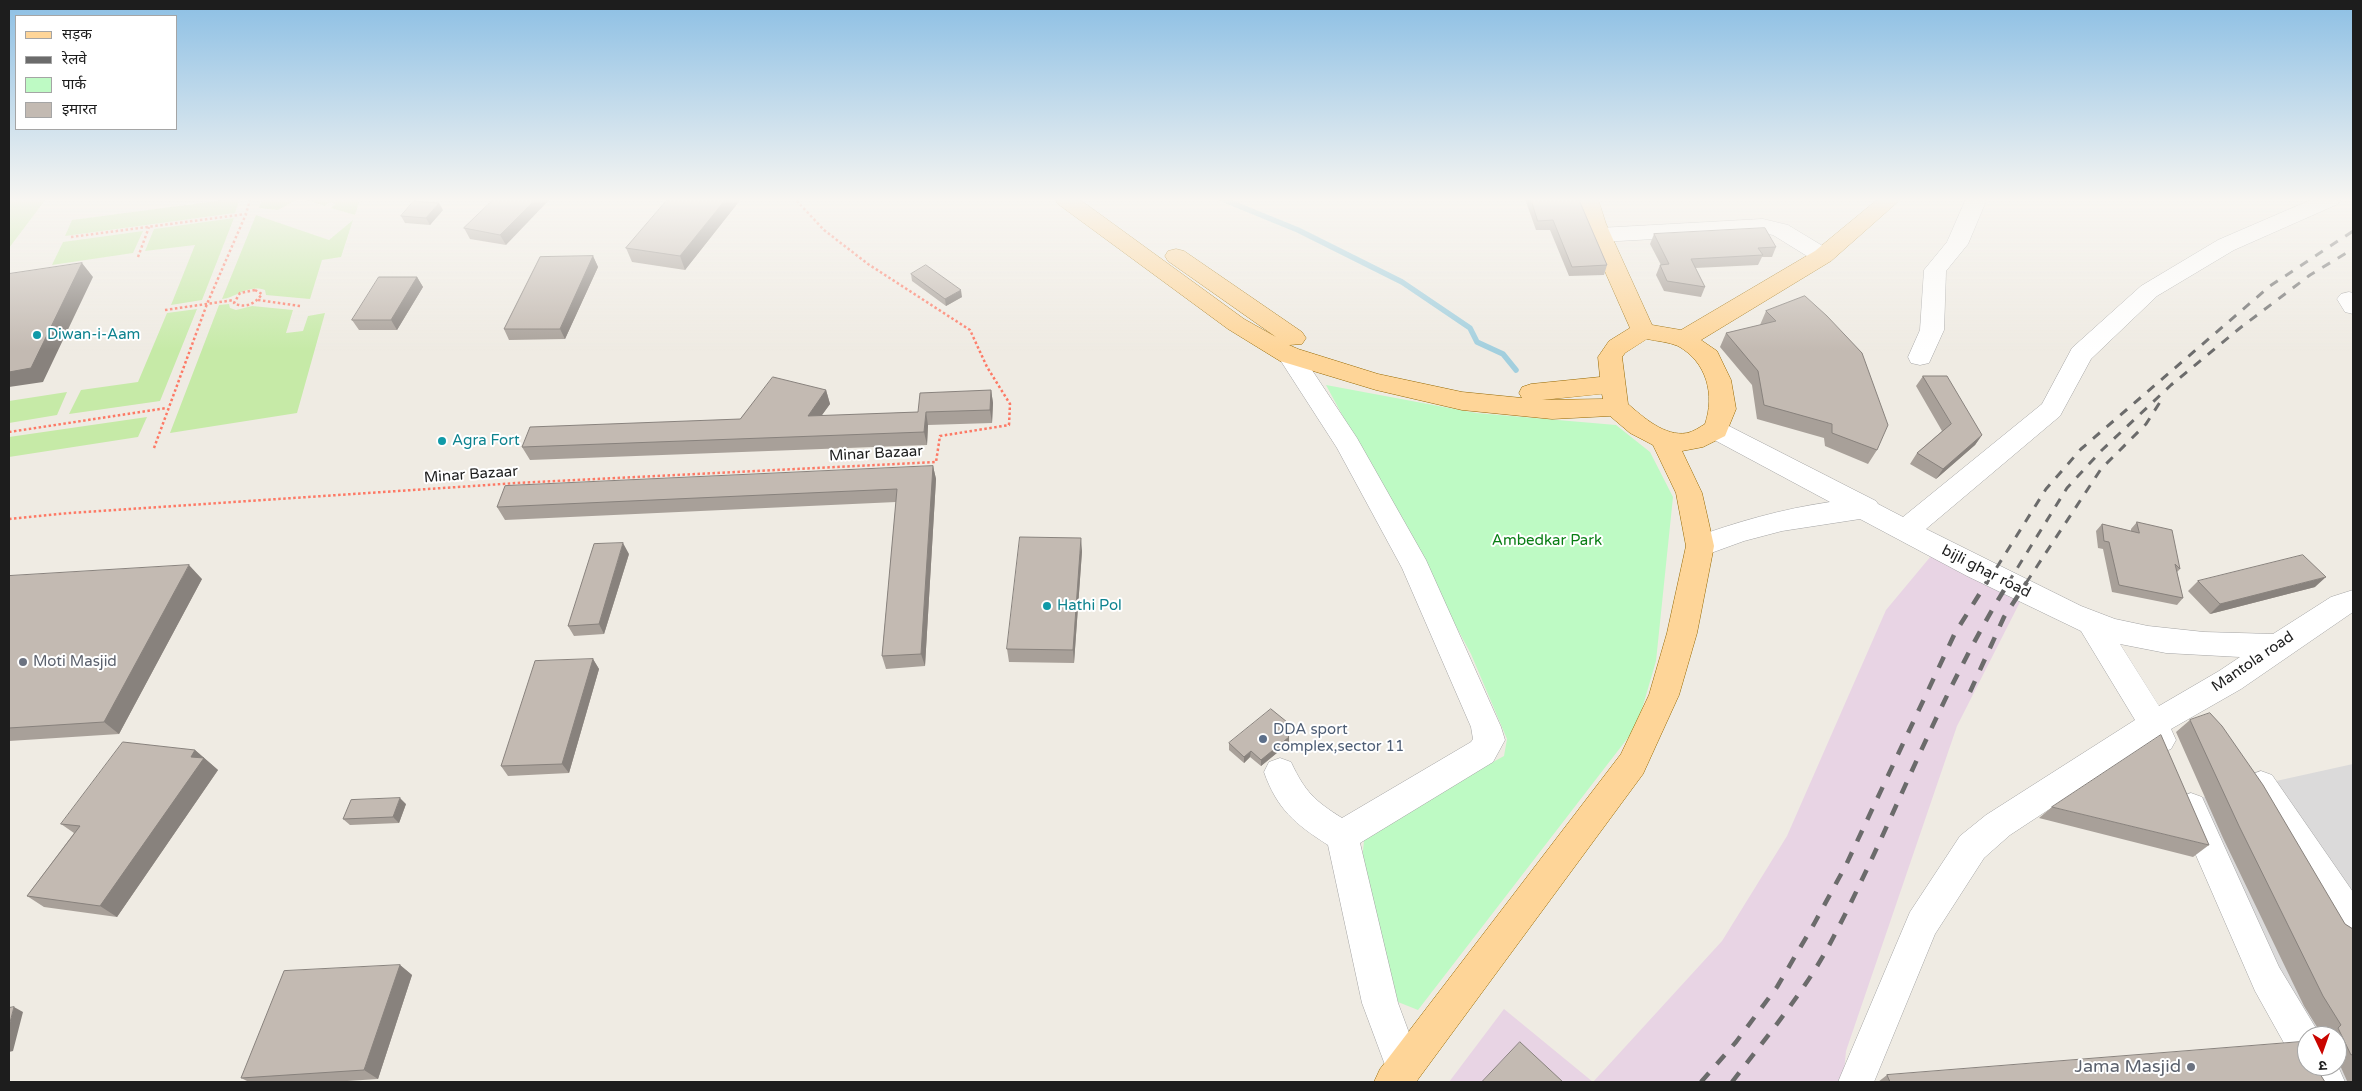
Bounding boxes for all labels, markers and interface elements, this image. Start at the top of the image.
legend [15,15,178,130]
text: सड़क [62,25,92,43]
text: रेलवे [62,50,87,68]
text: पार्क [62,75,86,93]
text: इमारत [62,100,97,118]
place label: Diwan-i-Aam [47,326,140,344]
marker: Diwan-i-Aam [31,329,43,341]
place label: Agra Fort [452,432,520,450]
marker: Agra Fort [436,435,448,447]
street label: Minar Bazaar [829,443,923,465]
street label: Minar Bazaar [423,463,519,487]
park label: Ambedkar Park [1492,532,1602,550]
street label: bijli ghar road [1938,542,2034,602]
place label: Hathi Pol [1057,597,1122,615]
marker: Hathi Pol [1041,600,1053,612]
street label: Mantola road [2208,628,2298,696]
place label: Moti Masjid [33,653,117,671]
marker: Moti Masjid [17,656,29,668]
place label: DDA sport complex,sector 11 [1273,721,1404,756]
marker: DDA sport complex,sector 11 [1257,733,1269,745]
north arrow [2297,1026,2347,1076]
place label: Jama Masjid [2075,1056,2181,1078]
text: उ [2318,1057,2327,1074]
marker: Jama Masjid [2185,1061,2197,1073]

